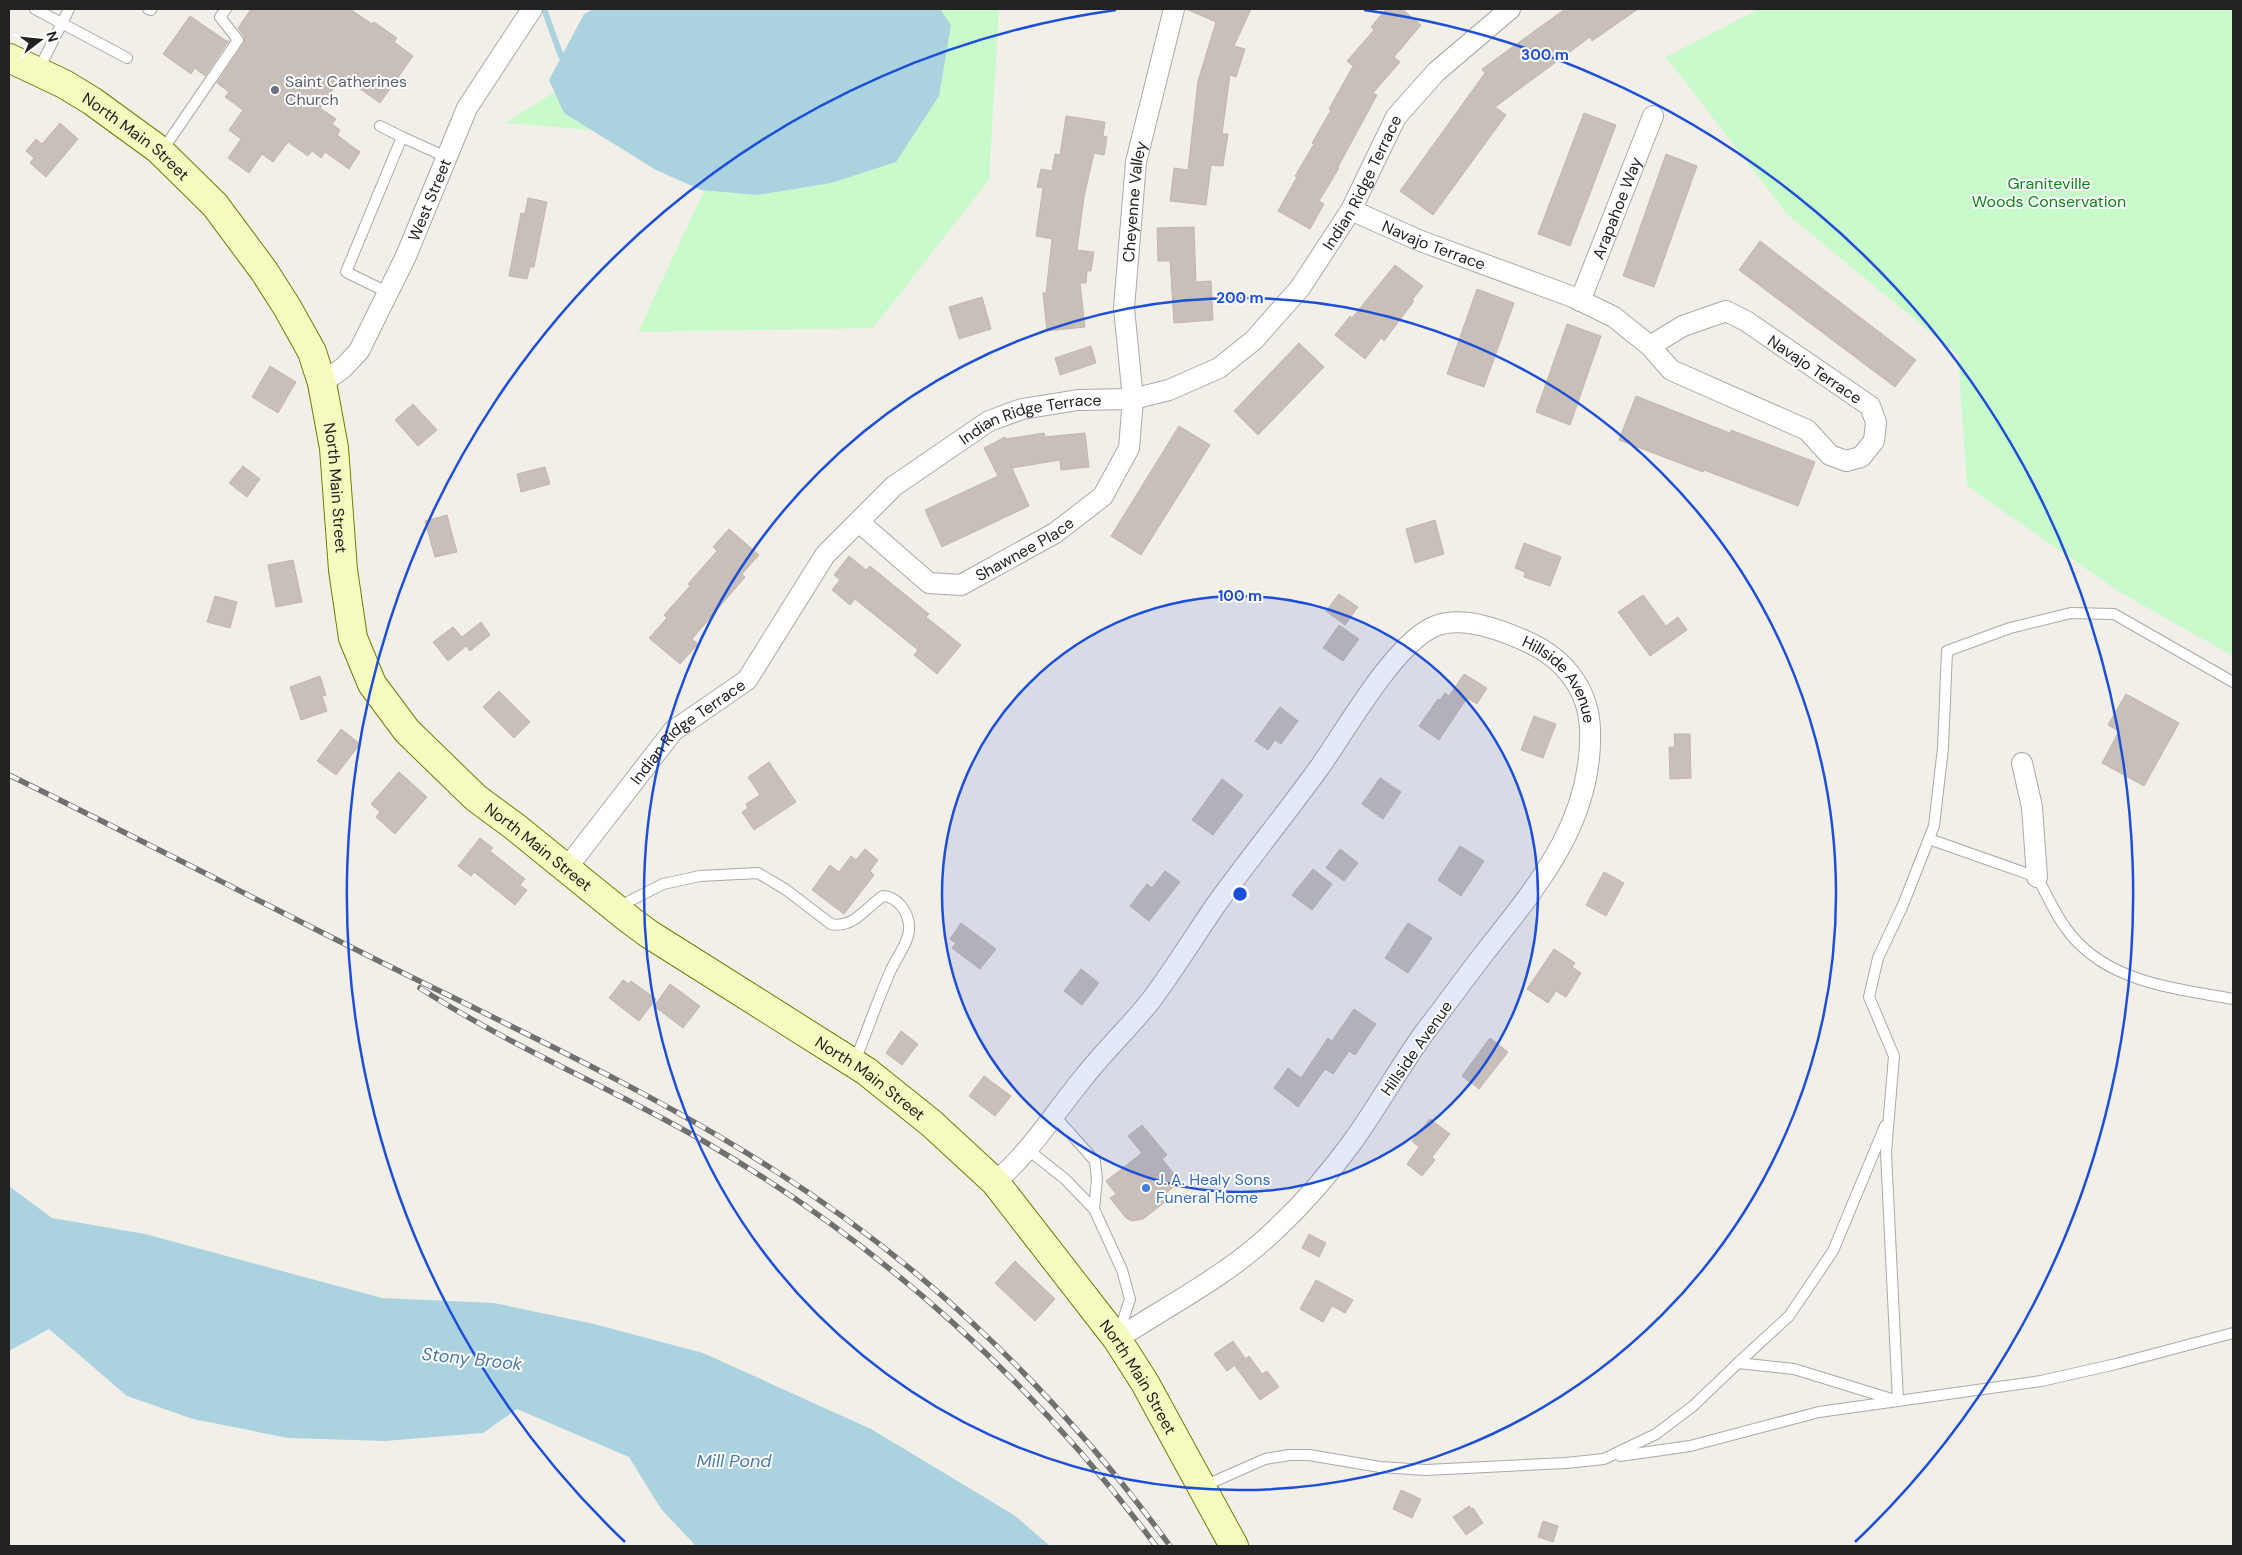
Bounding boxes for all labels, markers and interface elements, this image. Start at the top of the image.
north arrow [15,15,65,65]
text: N [42,29,63,44]
text: 300 m [1521,45,1569,65]
place label: Saint Catherines Church [285,71,407,110]
marker: Saint Catherines Church [269,84,281,96]
street label: North Main Street [78,88,194,185]
street label: Indian Ridge Terrace [1318,112,1406,254]
street label: Cheyenne Valley [1118,139,1152,263]
street label: Arapahoe Way [1588,154,1647,262]
street label: West Street [403,156,456,244]
park label: Graniteville Woods Conservation [1972,173,2126,212]
street label: Navajo Terrace [1379,215,1488,275]
text: 200 m [1216,288,1264,308]
street label: Navajo Terrace [1764,330,1866,409]
street label: Indian Ridge Terrace [955,390,1102,450]
street label: North Main Street [319,421,352,554]
street label: Shawnee Place [972,512,1078,586]
text: 100 m [1218,586,1262,606]
street label: Hillside Avenue [1519,631,1600,724]
street label: Indian Ridge Terrace [626,674,749,789]
street label: North Main Street [480,798,596,896]
centre of rings [1231,885,1249,903]
street label: Hillside Avenue [1376,997,1457,1100]
street label: North Main Street [811,1032,929,1125]
place label: J. A. Healy Sons Funeral Home [1156,1169,1271,1208]
marker: J. A. Healy Sons Funeral Home [1140,1182,1152,1194]
street label: North Main Street [1095,1315,1181,1438]
water label: Stony Brook [421,1342,524,1376]
water label: Mill Pond [696,1449,772,1473]

